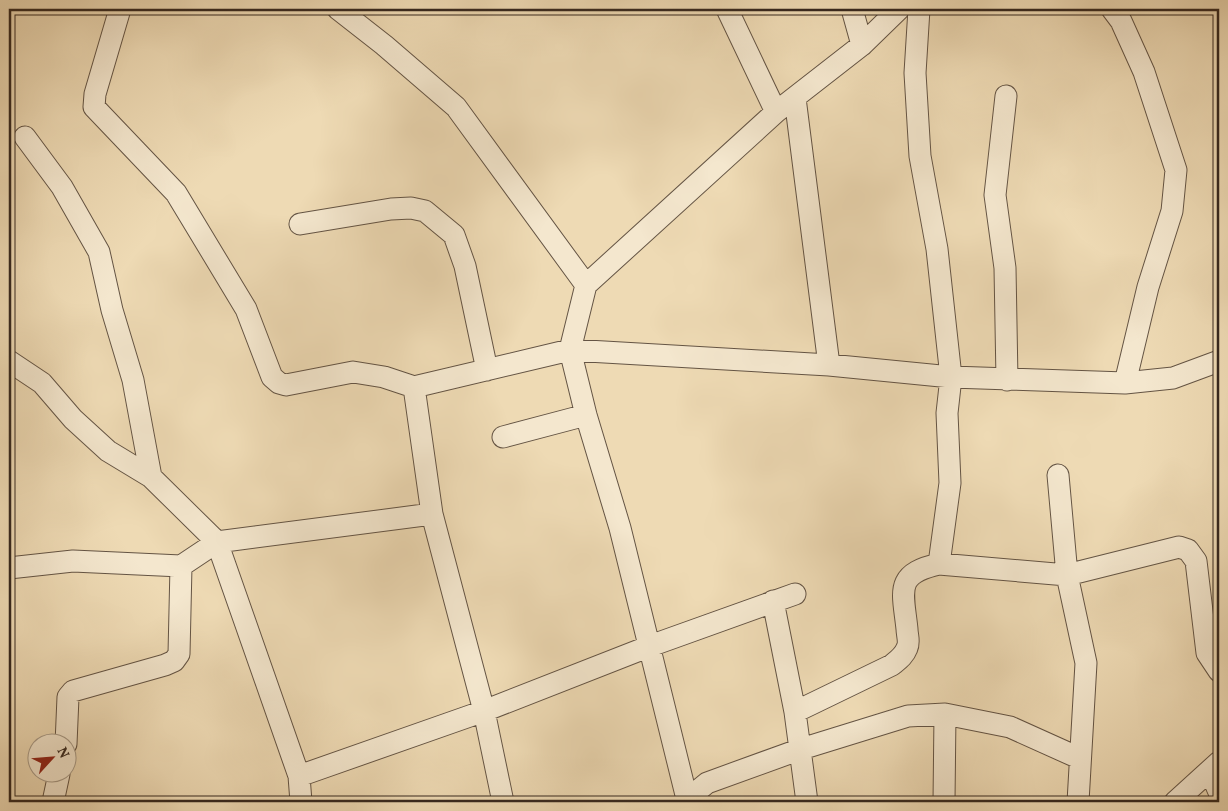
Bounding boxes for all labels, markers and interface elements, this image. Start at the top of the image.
north arrow [28,734,78,784]
text: N [52,744,73,762]

